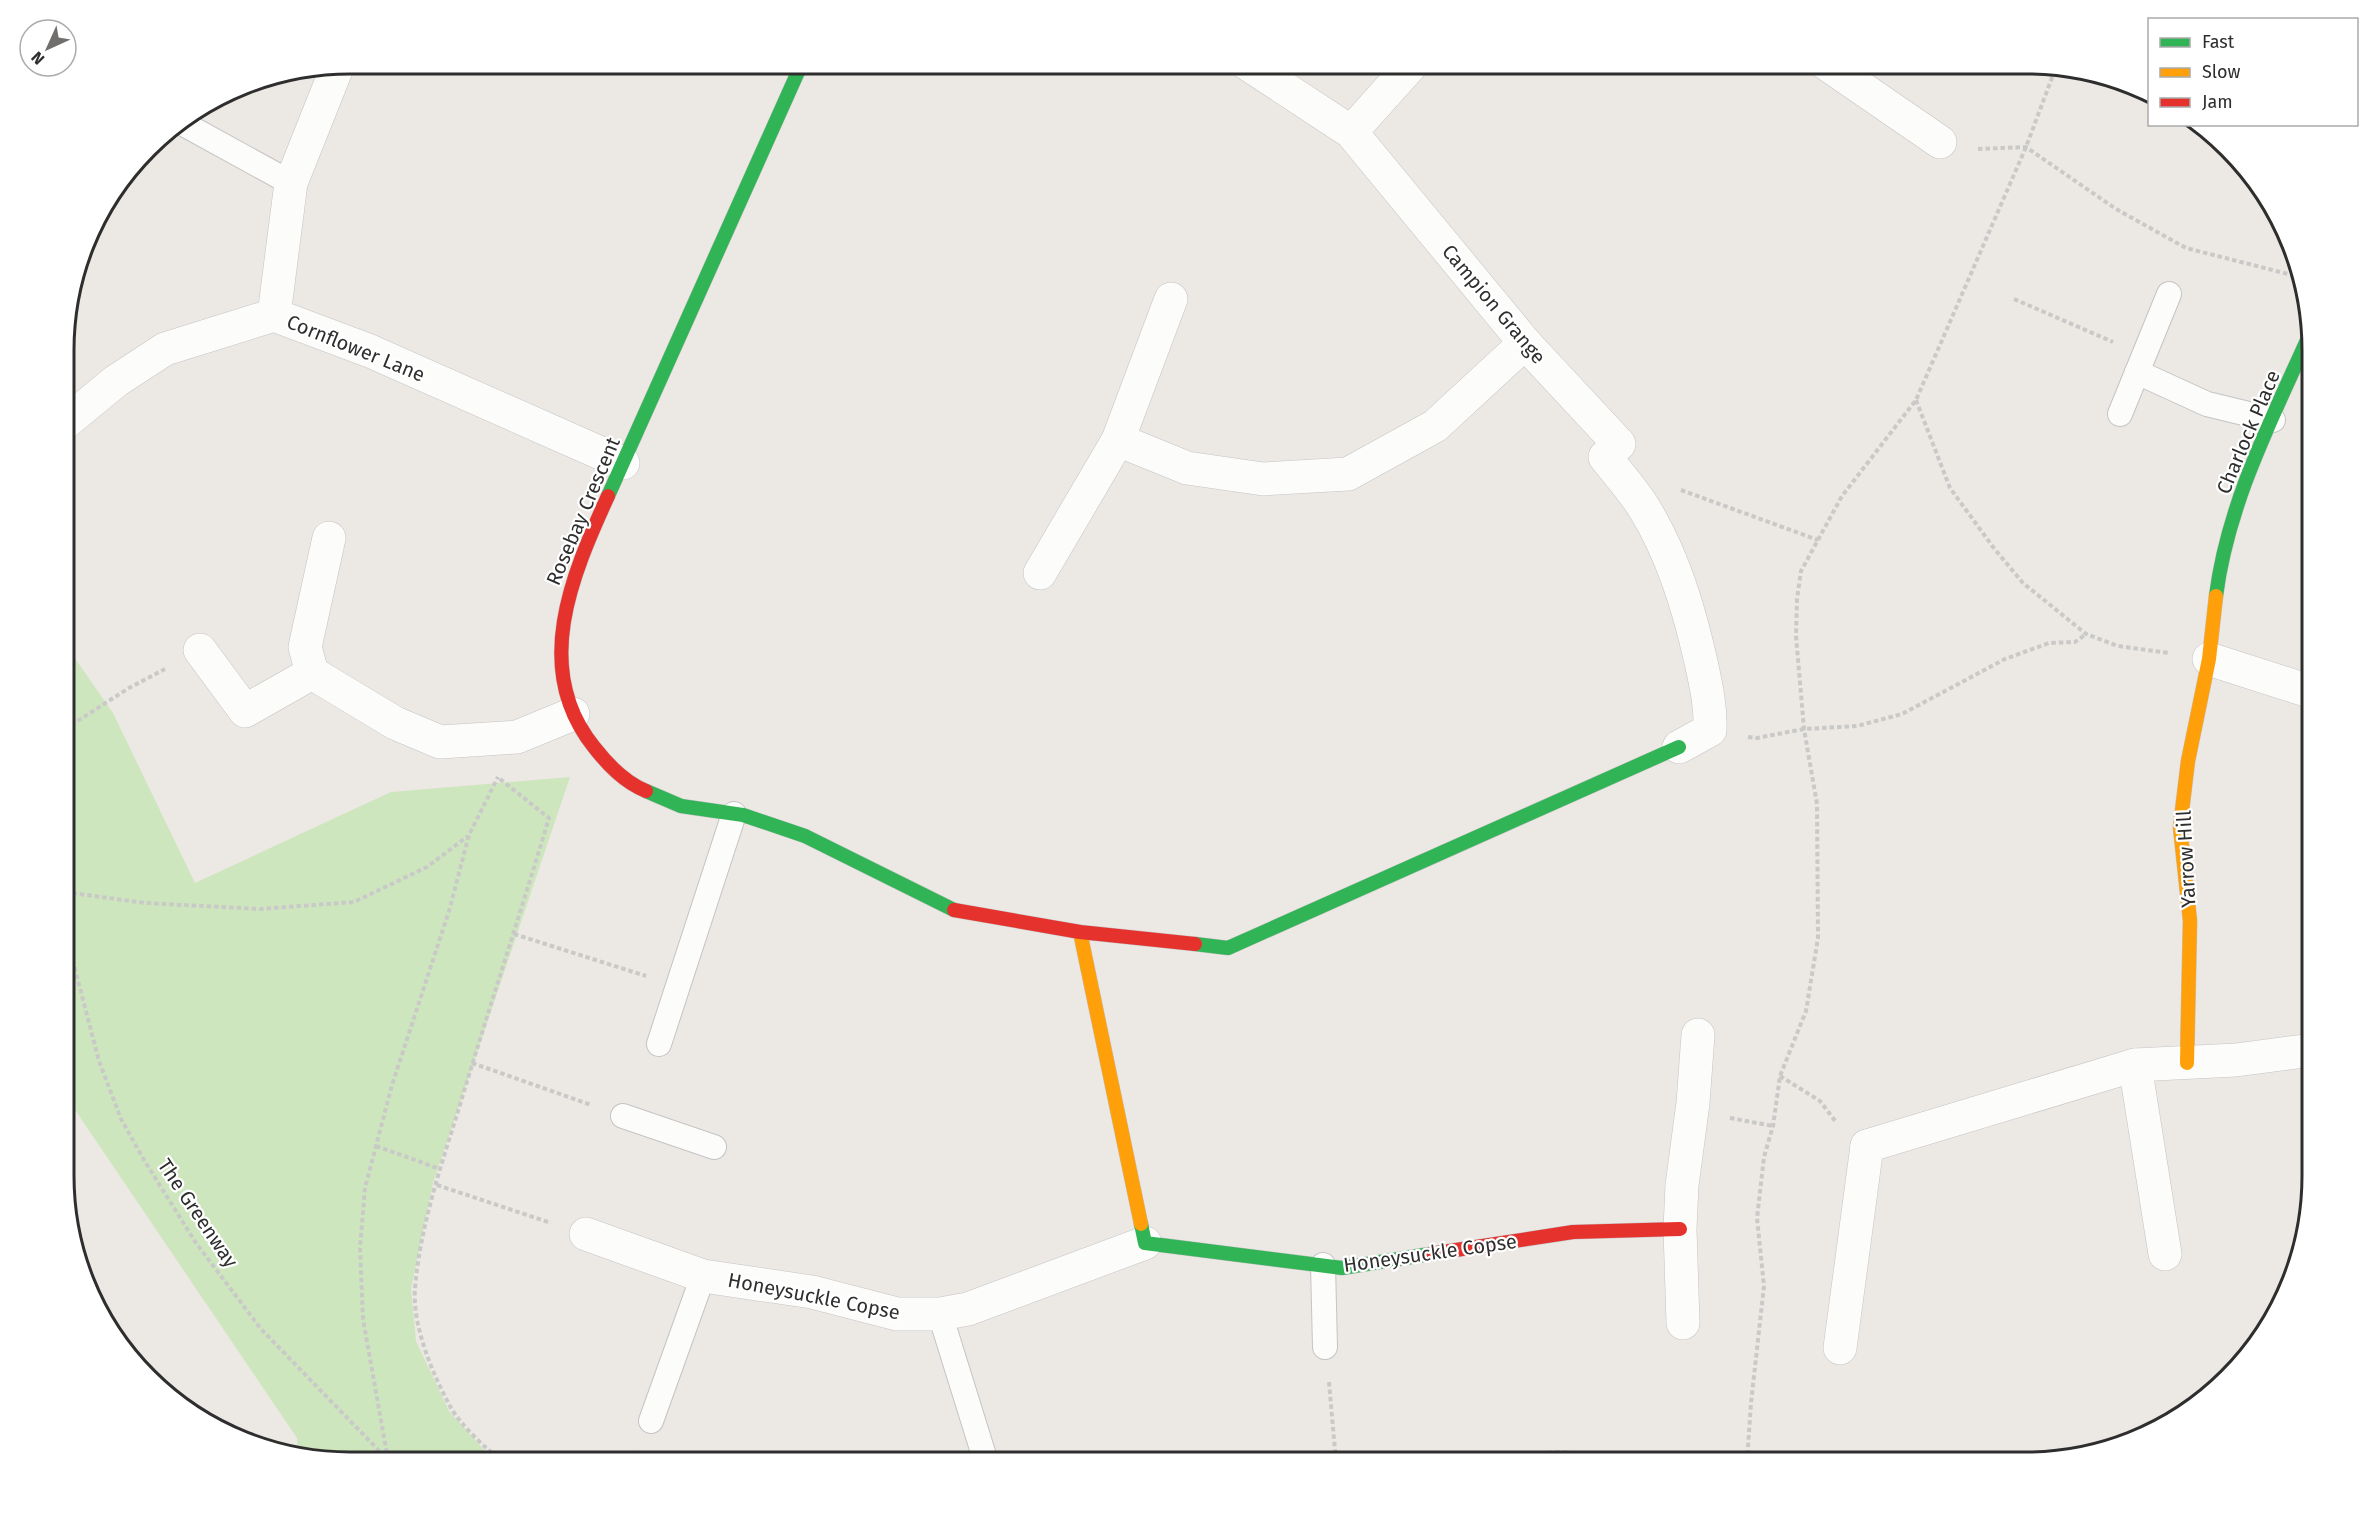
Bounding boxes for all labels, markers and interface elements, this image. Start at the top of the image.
north arrow [18,18,78,78]
legend [2148,18,2358,126]
text: Fast [2202,31,2235,53]
text: N [27,48,48,69]
text: Slow [2202,61,2241,83]
text: Jam [2202,91,2233,113]
street label: Campion Grange [1437,239,1551,369]
street label: Cornflower Lane [283,309,429,387]
street label: Charlock Place [2211,367,2285,497]
street label: Rosebay Crescent [541,433,625,589]
street label: Yarrow Hill [2171,810,2201,908]
street label: The Greenway [153,1154,243,1272]
street label: Honeysuckle Copse [1342,1229,1518,1277]
street label: Honeysuckle Copse [726,1268,902,1324]

